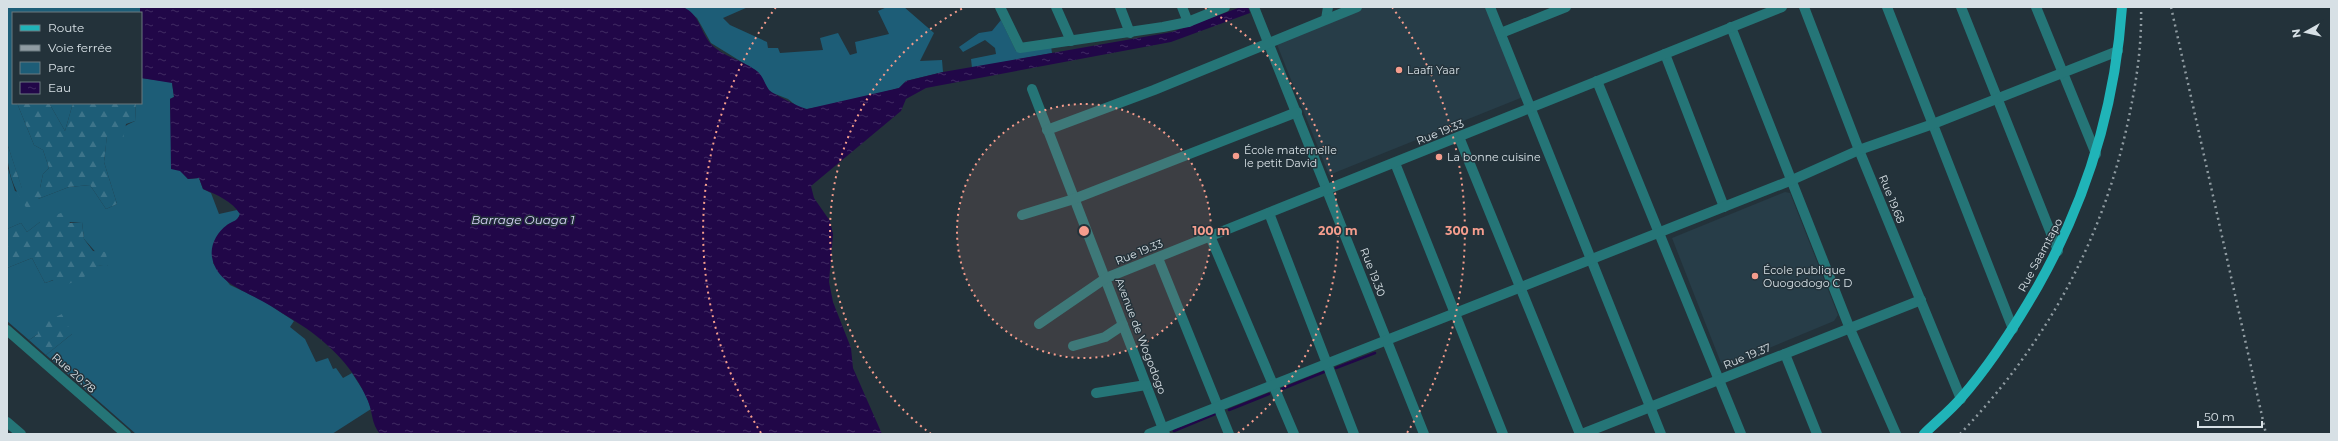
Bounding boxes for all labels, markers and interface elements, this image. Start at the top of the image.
legend [12,12,142,104]
north arrow [2286,12,2326,52]
text: Route [48,20,84,35]
text: N [2289,28,2304,39]
text: Voie ferrée [48,40,112,55]
text: Parc [48,60,75,75]
place label: Laafi Yaar [1407,63,1460,77]
marker: Laafi Yaar [1394,65,1404,75]
text: Eau [48,80,71,95]
street label: Rue 19.33 [1414,116,1466,148]
place label: École maternelle le petit David [1244,143,1337,170]
place label: La bonne cuisine [1447,150,1541,164]
marker: École maternelle le petit David [1231,151,1241,161]
marker: La bonne cuisine [1434,152,1444,162]
street label: Rue 19.68 [1876,173,1908,225]
water label: Barrage Ouaga 1 [471,212,575,227]
street label: Rue Saamtapo [2015,216,2065,294]
text: 100 m [1193,223,1229,238]
text: 200 m [1318,223,1358,238]
text: 300 m [1444,223,1485,238]
centre of rings [1077,224,1091,238]
street label: Rue 19.33 [1113,236,1165,268]
street label: Rue 19.30 [1357,246,1389,298]
place label: École publique Ouogodogo C D [1763,263,1852,290]
marker: École publique Ouogodogo C D [1750,271,1760,281]
street label: Avenue de Wogodogo [1112,276,1170,396]
street label: Rue 19.37 [1721,340,1773,372]
street label: Rue 20.78 [49,350,99,396]
scale bar [2198,403,2262,429]
text: 50 m [2204,409,2235,424]

